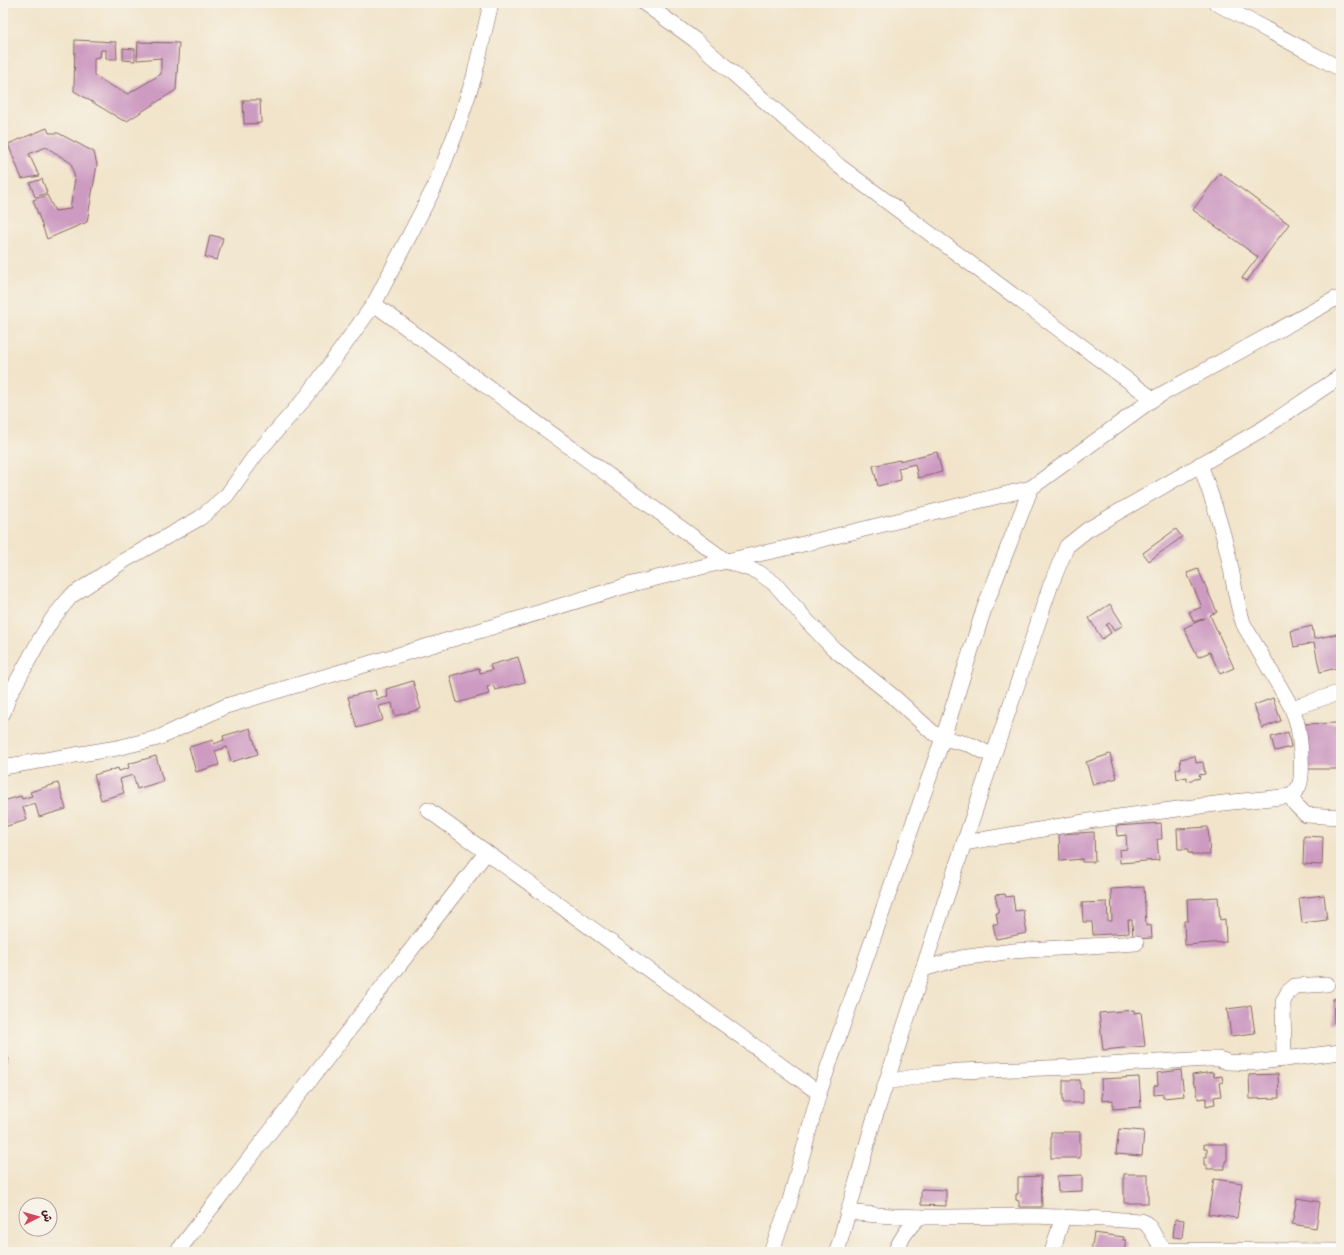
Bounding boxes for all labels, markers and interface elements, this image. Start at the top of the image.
north arrow [18,1197,58,1237]
text: ش [37,1209,58,1223]

